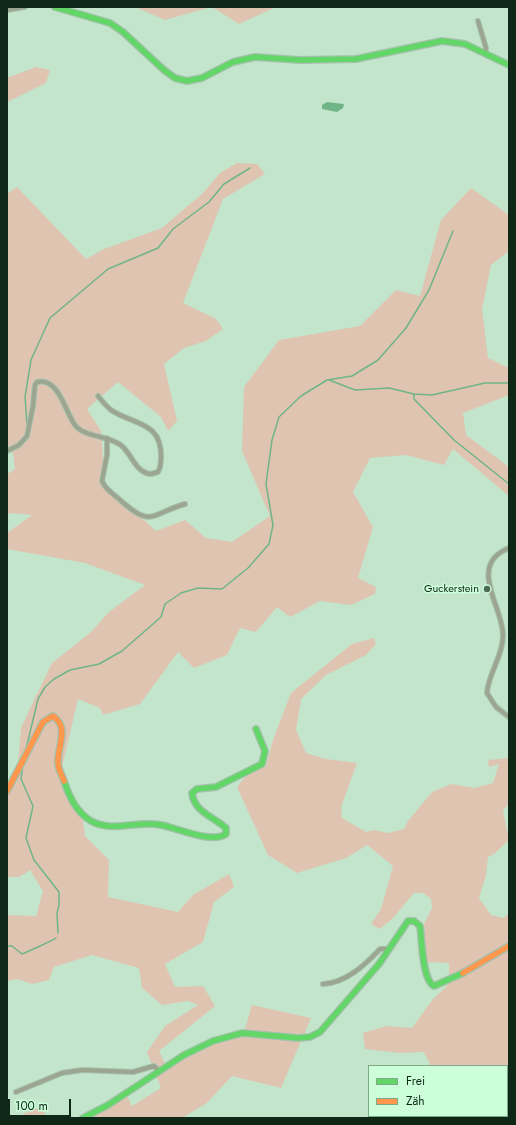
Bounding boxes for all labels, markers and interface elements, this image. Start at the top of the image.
place label: Guckerstein [424,582,479,596]
marker: Guckerstein [482,584,492,594]
legend [368,1065,508,1117]
text: Frei [406,1072,425,1090]
scale bar [10,1091,73,1117]
text: Zäh [406,1092,425,1110]
text: 100 m [15,1097,48,1115]

